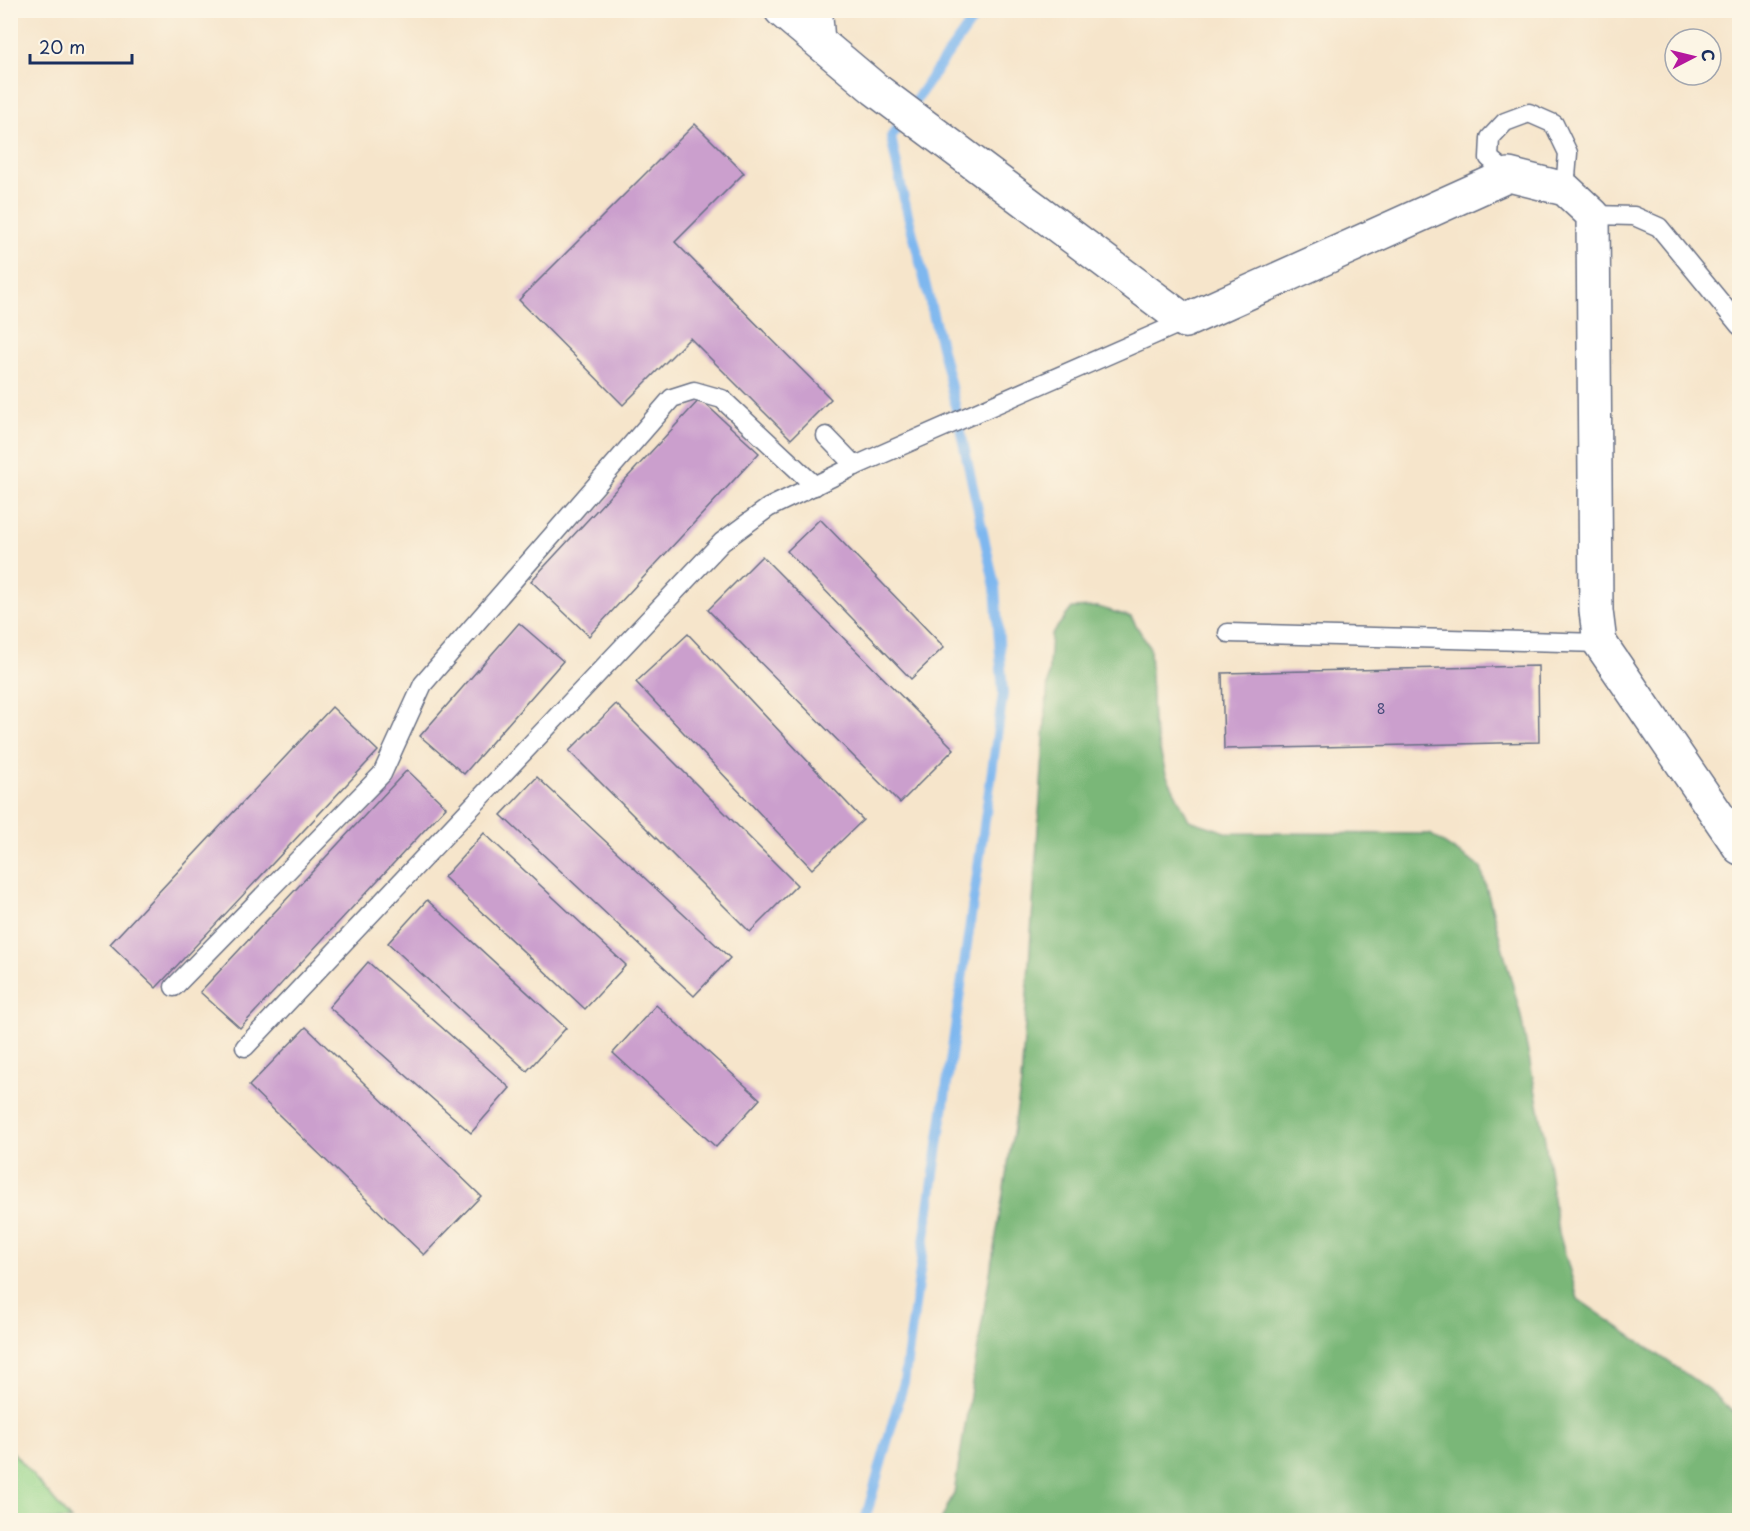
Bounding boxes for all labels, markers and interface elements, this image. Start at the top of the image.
scale bar [30,27,132,65]
north arrow [1663,27,1723,87]
text: 20 m [39,33,85,60]
text: С [1696,48,1722,62]
house number: 8 [1377,698,1385,719]

